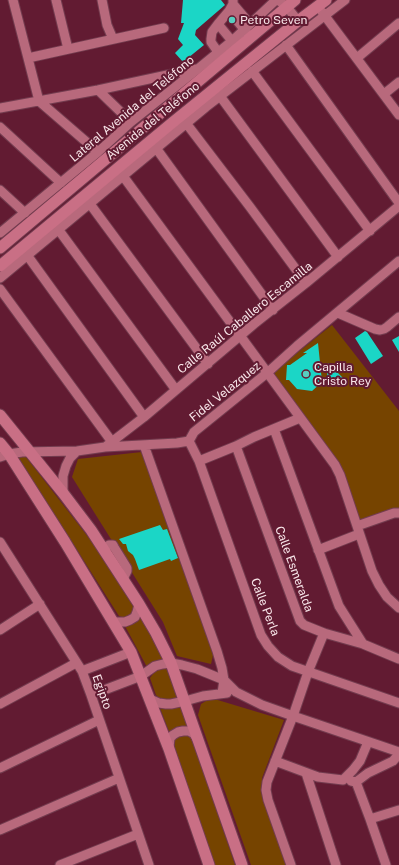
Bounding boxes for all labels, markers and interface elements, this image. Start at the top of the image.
place label: Petro Seven [240,13,307,27]
marker: Petro Seven [227,15,237,25]
street label: Lateral Avenida del Teléfono [67,53,197,165]
street label: Avenida del Teléfono [103,79,203,163]
street label: Calle Raúl Caballero Escamilla [175,259,315,377]
street label: Fidel Velazquez [187,359,263,425]
place label: Capilla Cristo Rey [314,360,371,388]
marker: Capilla Cristo Rey [301,369,311,379]
street label: Calle Esmeralda [272,524,316,614]
street label: Calle Perla [247,576,283,638]
street label: Egipto [89,673,115,711]

